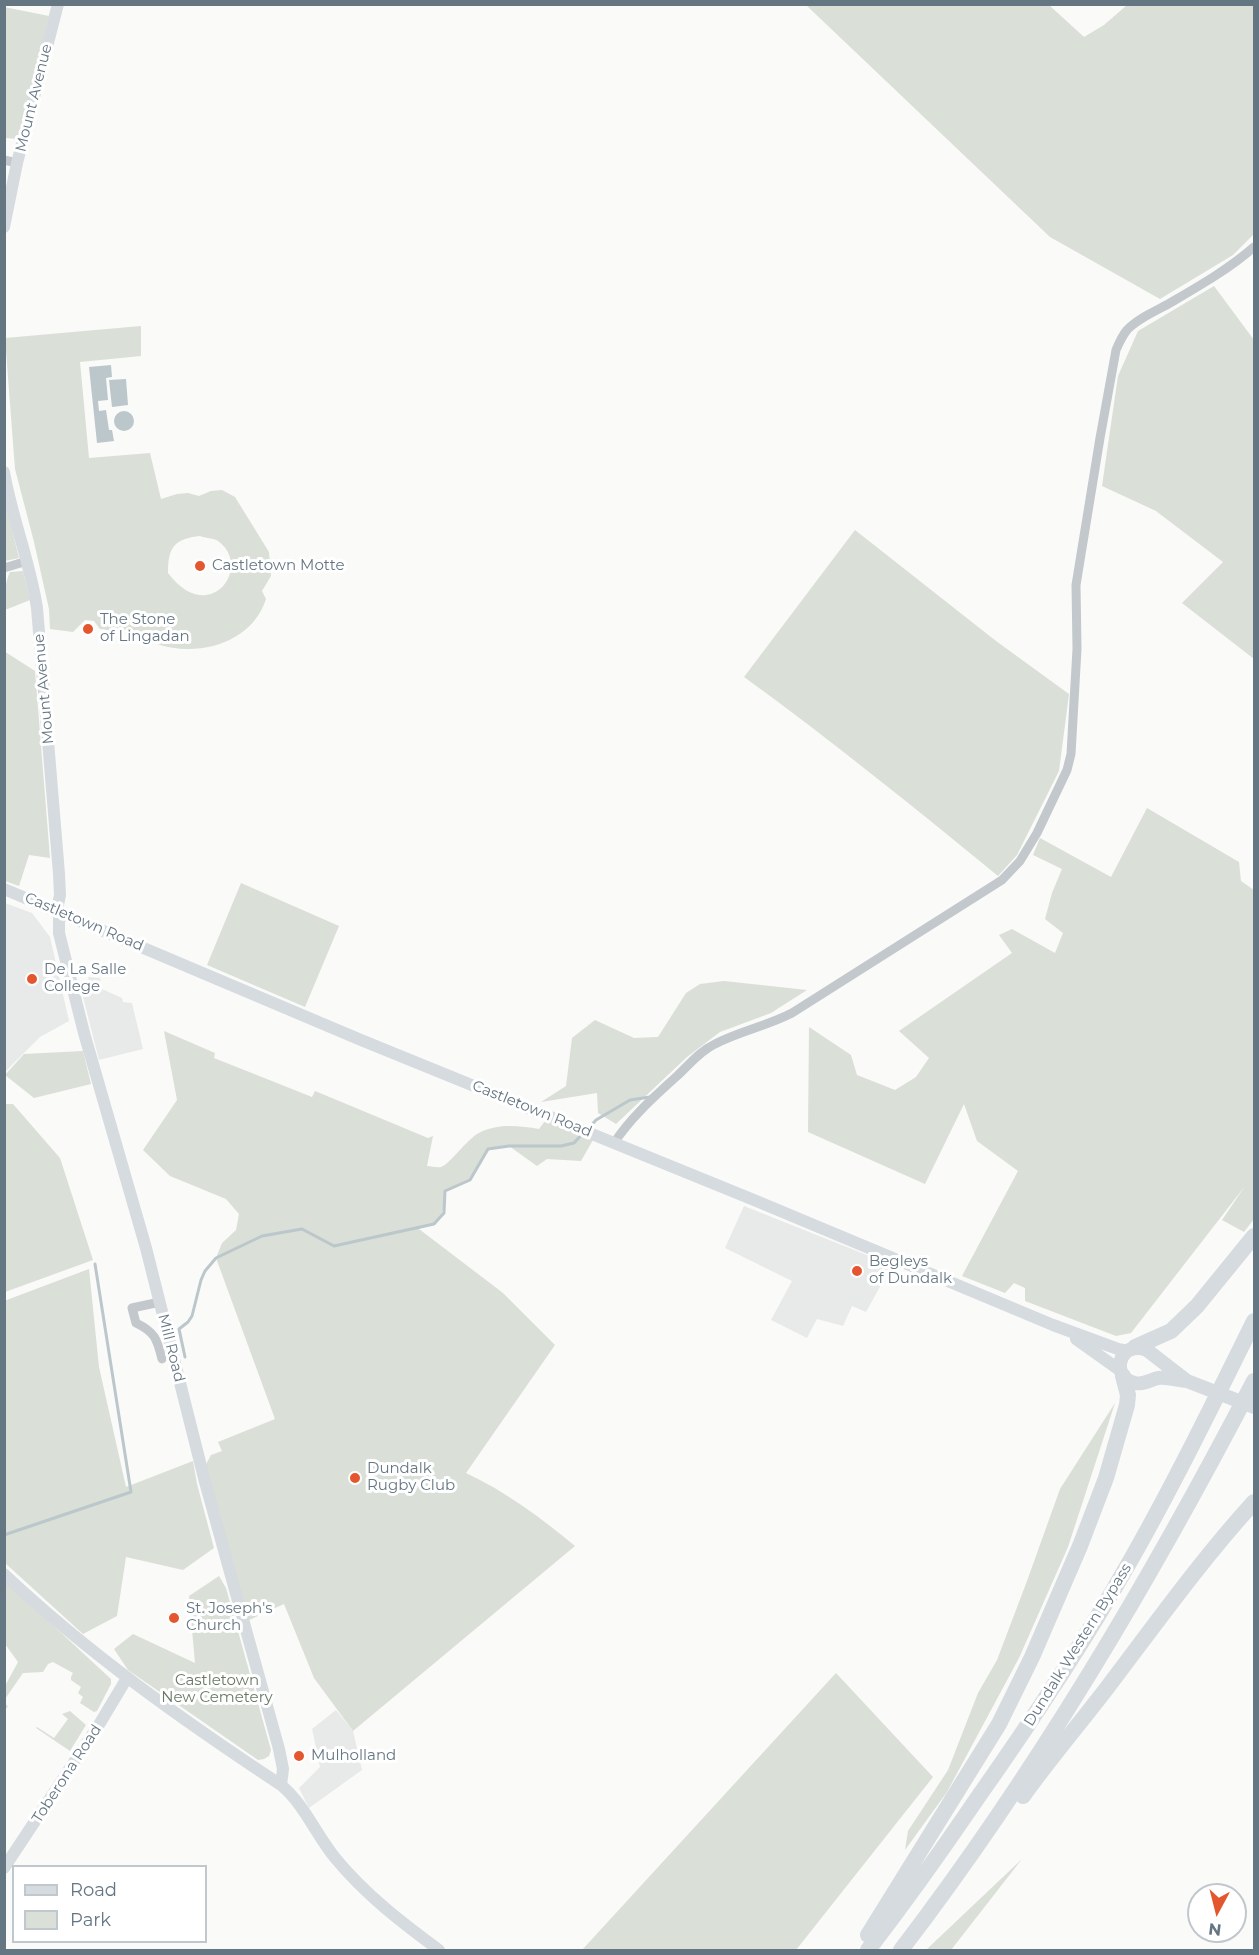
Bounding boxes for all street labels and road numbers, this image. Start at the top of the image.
street label: Mount Avenue [12,42,56,154]
street label: Mount Avenue [30,633,58,745]
street label: Castletown Road [22,889,146,955]
street label: Castletown Road [470,1077,594,1141]
street label: Mill Road [154,1312,188,1384]
street label: Dundalk Western Bypass [1020,1560,1136,1730]
street label: Toberona Road [28,1721,106,1827]

